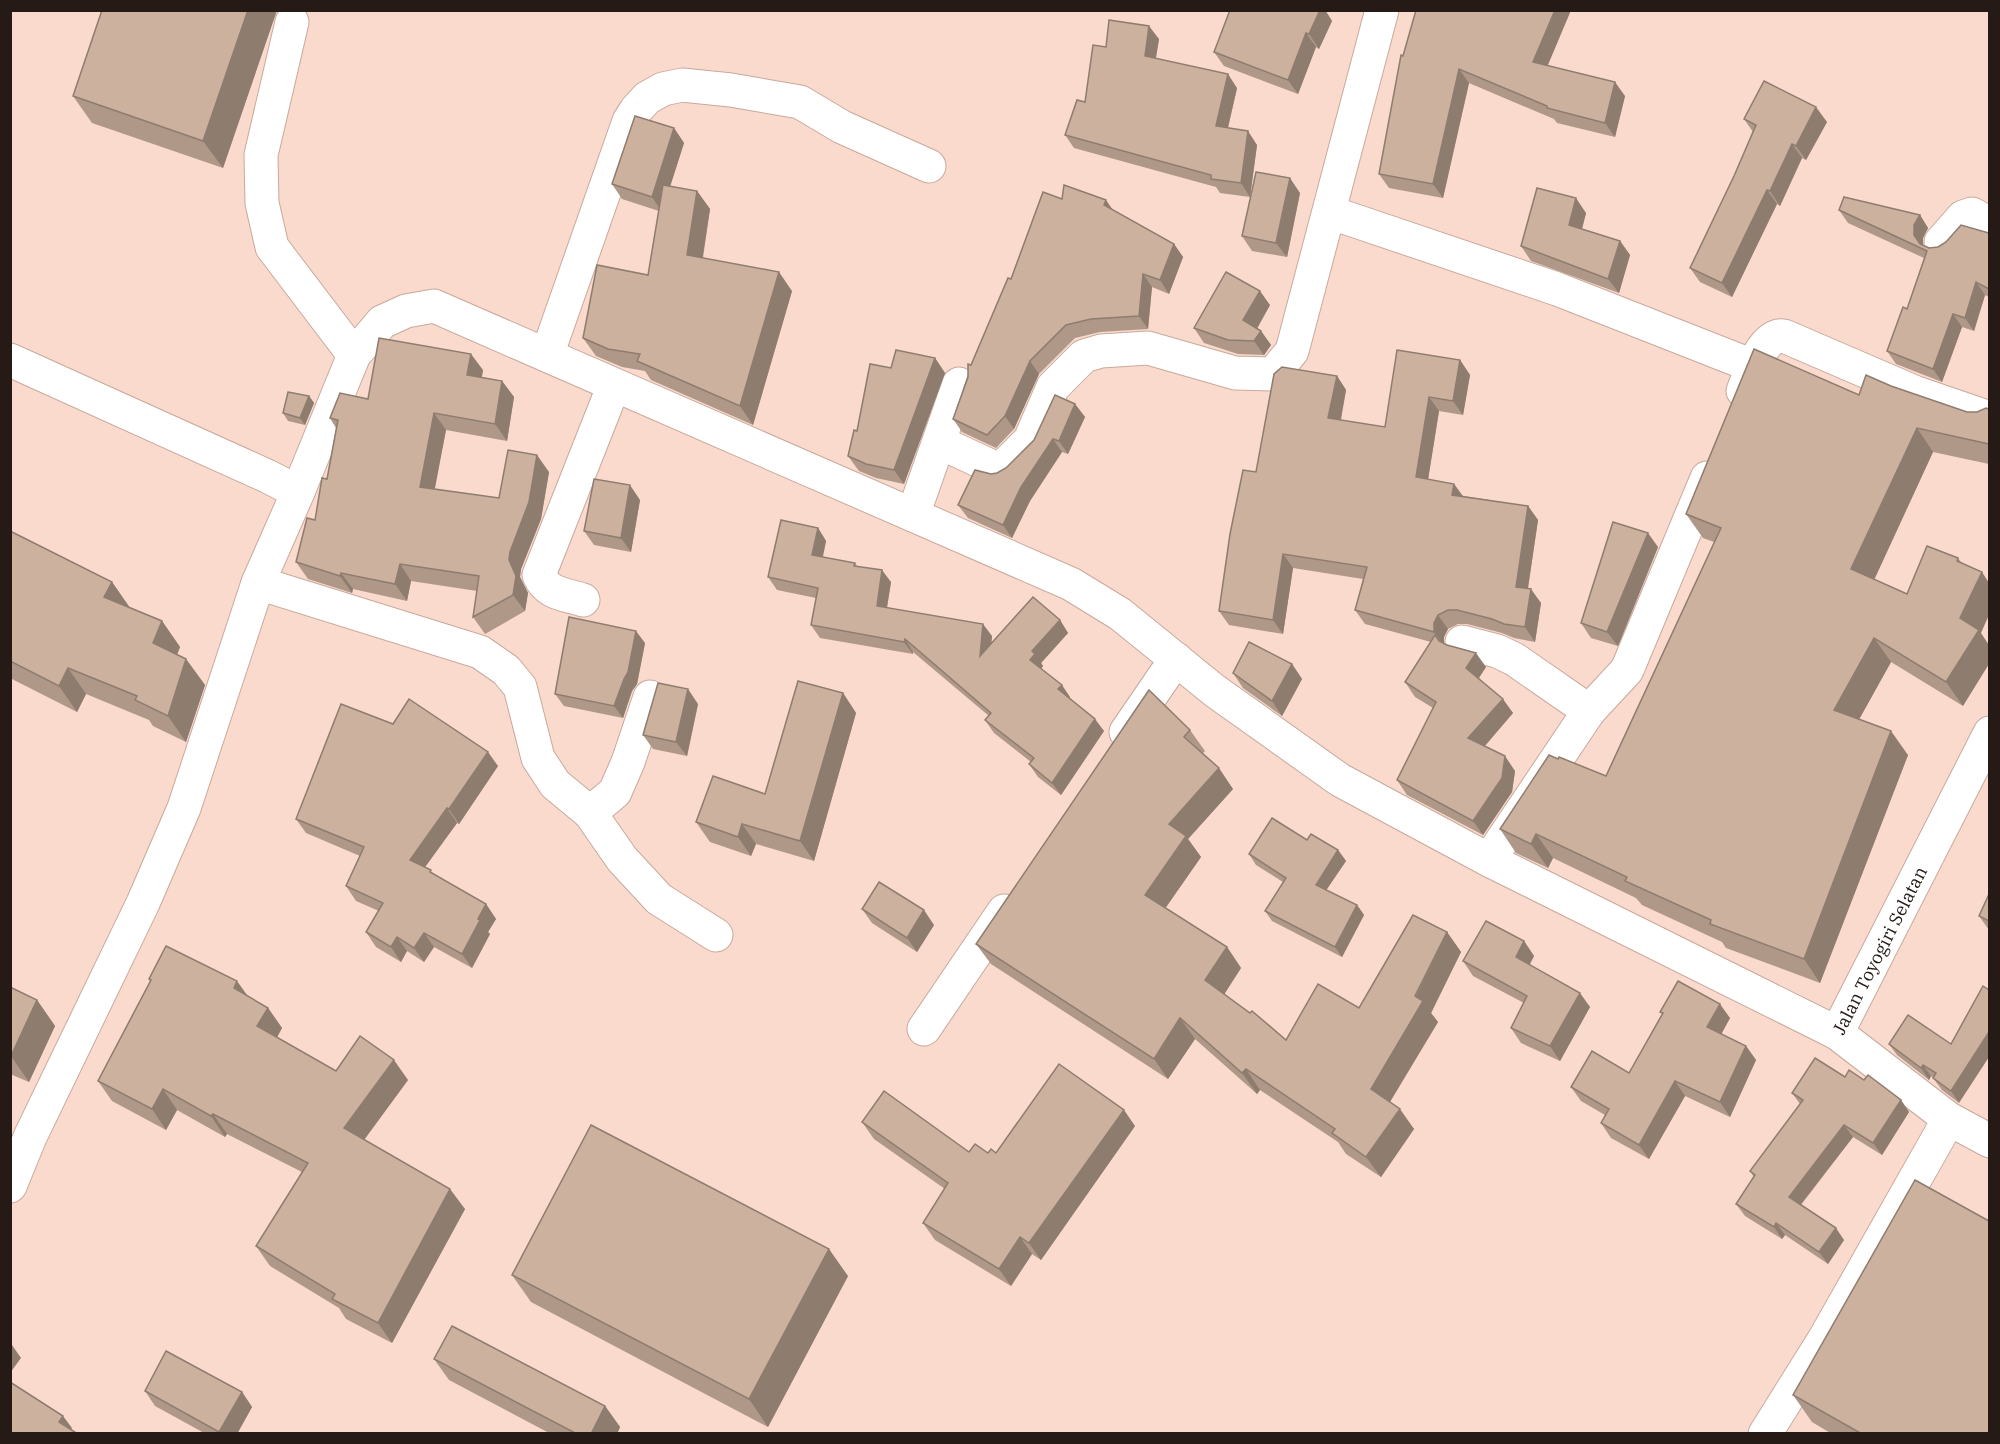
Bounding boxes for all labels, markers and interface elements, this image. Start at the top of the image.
street label: Jalan Toyogiri Selatan [1827,862,1932,1038]

